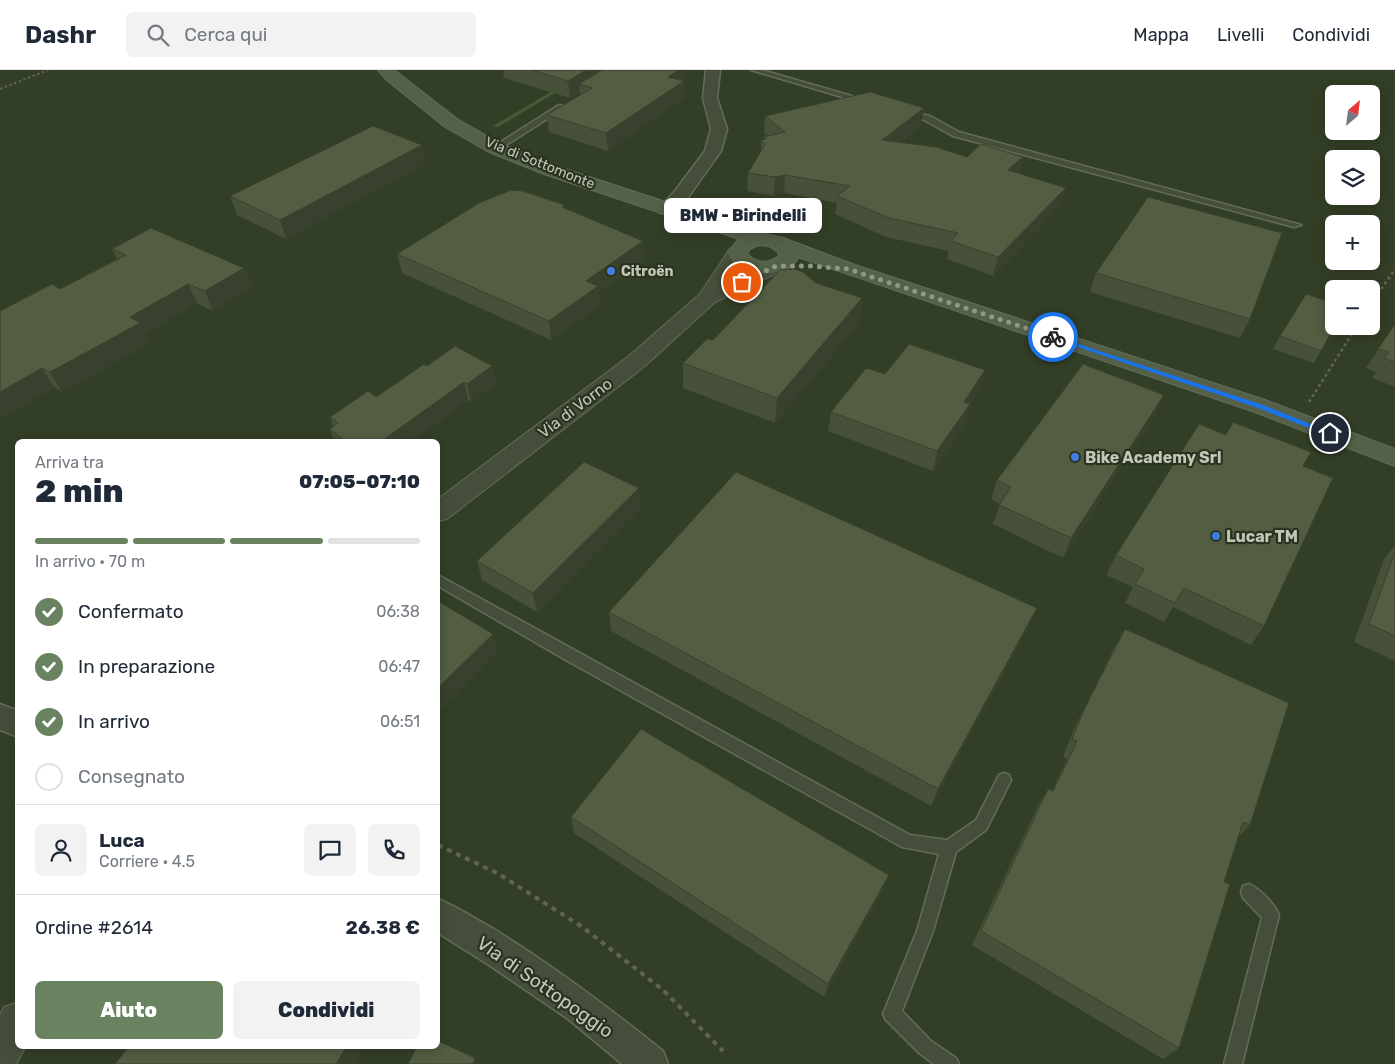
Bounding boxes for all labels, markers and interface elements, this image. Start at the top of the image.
search box [126,12,476,57]
text: Dashr [25,21,96,49]
icon: search [144,21,172,49]
text: Cerca qui [184,23,267,46]
text: Mappa [1133,24,1189,46]
text: Livelli [1217,24,1264,46]
text: Condividi [1292,24,1370,46]
north arrow [1325,85,1380,140]
map controls [1325,85,1380,335]
street label: Via di Sottomonte [483,133,597,193]
button: layers [1325,150,1380,205]
callout: BMW - Birindelli [663,197,821,232]
text: BMW - Birindelli [680,206,806,225]
button: + [1325,215,1380,270]
pin [721,261,763,303]
place label: Citroën [621,263,674,280]
marker: Citroën [605,265,617,277]
icon: bag [728,268,756,296]
button: − [1325,280,1380,335]
courier [1028,312,1078,362]
icon: bike [1039,323,1067,351]
street label: Via di Vorno [534,374,616,442]
pin [1309,412,1351,454]
icon: home [1316,419,1344,447]
place label: Bike Academy Srl [1085,448,1222,467]
marker: Bike Academy Srl [1069,451,1081,463]
text: Arriva tra [35,453,104,472]
text: 07:05–07:10 [299,470,420,493]
text: 2 min [35,472,124,510]
place label: Lucar TM [1226,527,1298,546]
marker: Lucar TM [1210,530,1222,542]
text: In arrivo · 70 m [35,552,145,571]
icon: check [35,598,63,626]
text: Confermato [78,600,184,623]
text: 06:38 [376,602,420,621]
icon: check [35,653,63,681]
text: In preparazione [78,655,215,678]
text: 06:47 [378,657,420,676]
icon: check [35,708,63,736]
text: In arrivo [78,710,150,733]
text: 06:51 [380,712,420,731]
text: Consegnato [78,765,185,788]
button: person [35,824,87,876]
button: chat [304,824,356,876]
button: phone [368,824,420,876]
text: Luca [99,829,145,852]
text: Corriere · 4.5 [99,852,195,871]
text: Ordine #2614 [35,916,153,939]
text: 26.38 € [346,916,420,939]
street label: Via di Sottopoggio [472,931,618,1043]
button: Aiuto [35,981,223,1039]
button: Condividi [233,981,420,1039]

